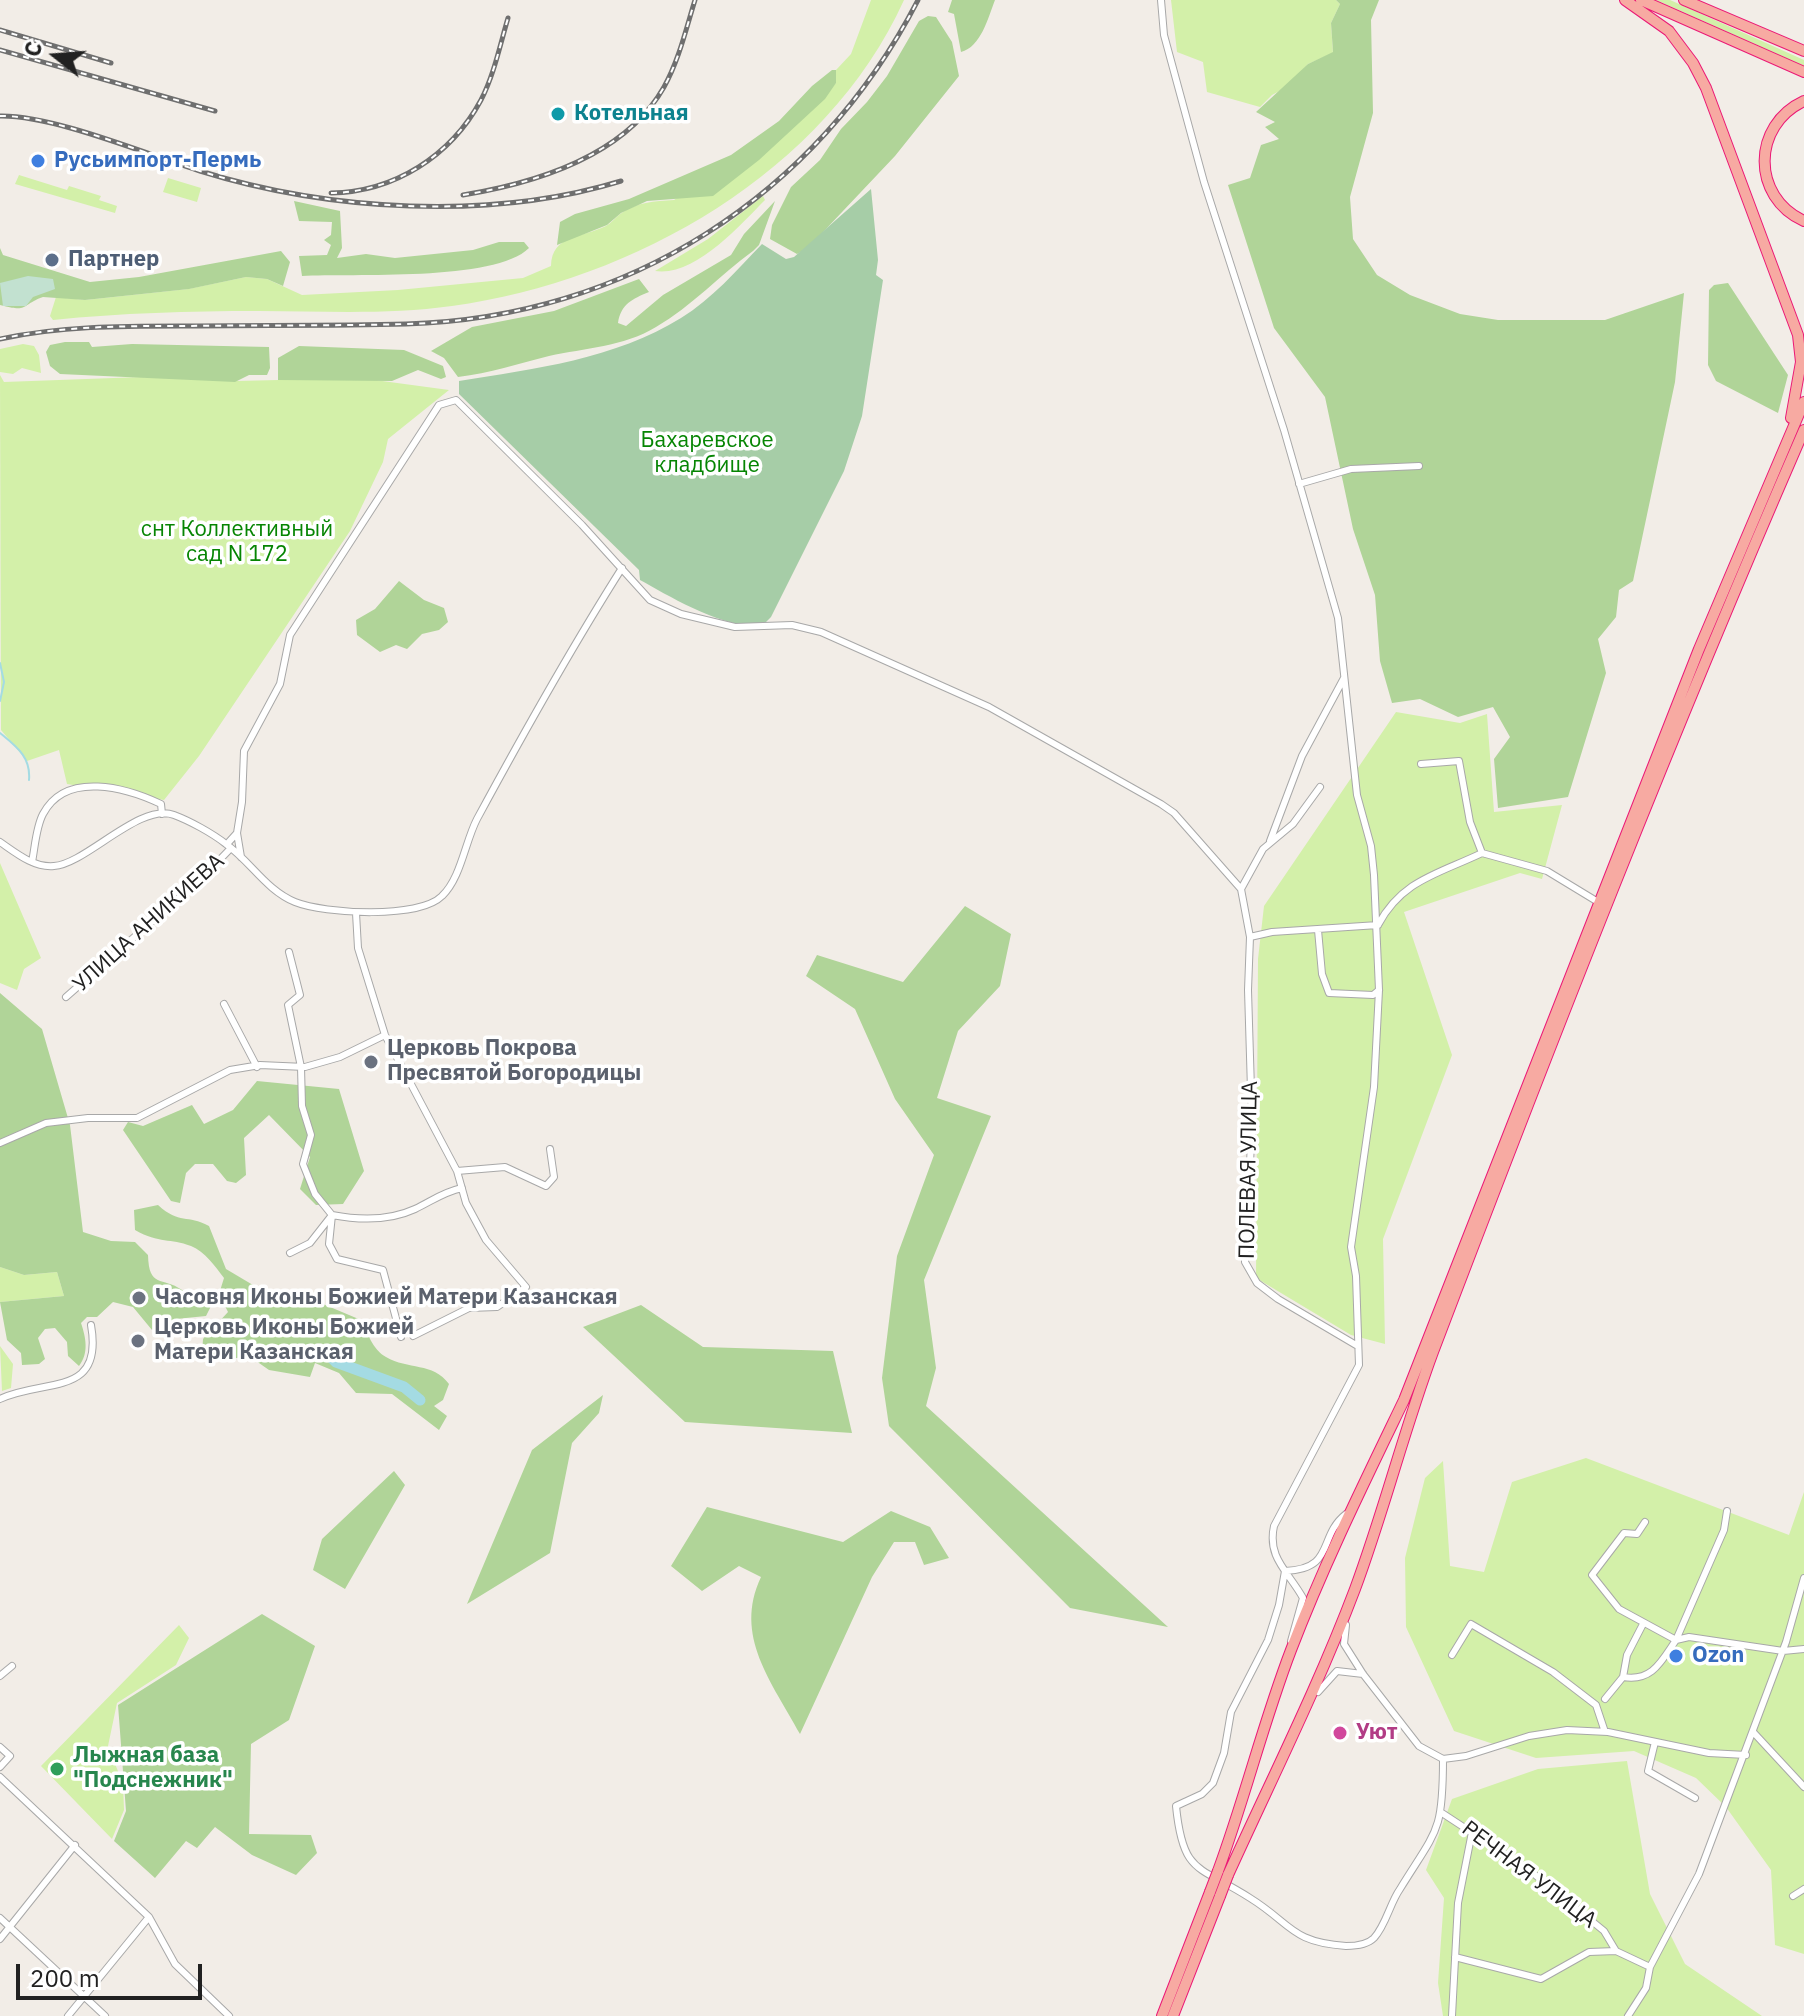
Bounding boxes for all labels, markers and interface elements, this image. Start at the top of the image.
north arrow [16,16,96,96]
text: С [17,38,49,60]
place label: Котельная [574,101,689,127]
marker: Котельная [549,105,567,123]
place label: Русьимпорт-Пермь [54,148,261,174]
marker: Русьимпорт-Пермь [29,152,47,170]
place label: Партнер [68,247,159,273]
marker: Партнер [43,251,61,269]
park label: Бахаревское кладбище [640,428,774,480]
park label: снт Коллективный сад N 172 [141,517,333,568]
street label: УЛИЦА АНИКИЕВА [68,848,230,998]
place label: Церковь Покрова Пресвятой Богородицы [387,1036,641,1088]
marker: Церковь Покрова Пресвятой Богородицы [362,1053,380,1071]
street label: ПОЛЕВАЯ УЛИЦА [1234,1081,1264,1259]
place label: Часовня Иконы Божией Матери Казанская [155,1285,618,1311]
marker: Часовня Иконы Божией Матери Казанская [130,1289,148,1307]
place label: Церковь Иконы Божией Матери Казанская [154,1315,414,1366]
marker: Церковь Иконы Божией Матери Казанская [129,1332,147,1350]
place label: Ozon [1692,1643,1744,1669]
marker: Ozon [1667,1647,1685,1665]
place label: Уют [1356,1720,1397,1746]
marker: Уют [1331,1724,1349,1742]
place label: Лыжная база "Подснежник" [73,1743,233,1794]
marker: Лыжная база "Подснежник" [48,1760,66,1778]
street label: РЕЧНАЯ УЛИЦА [1456,1816,1602,1934]
scale bar [20,1948,206,1998]
text: 200 m [30,1962,100,1994]

